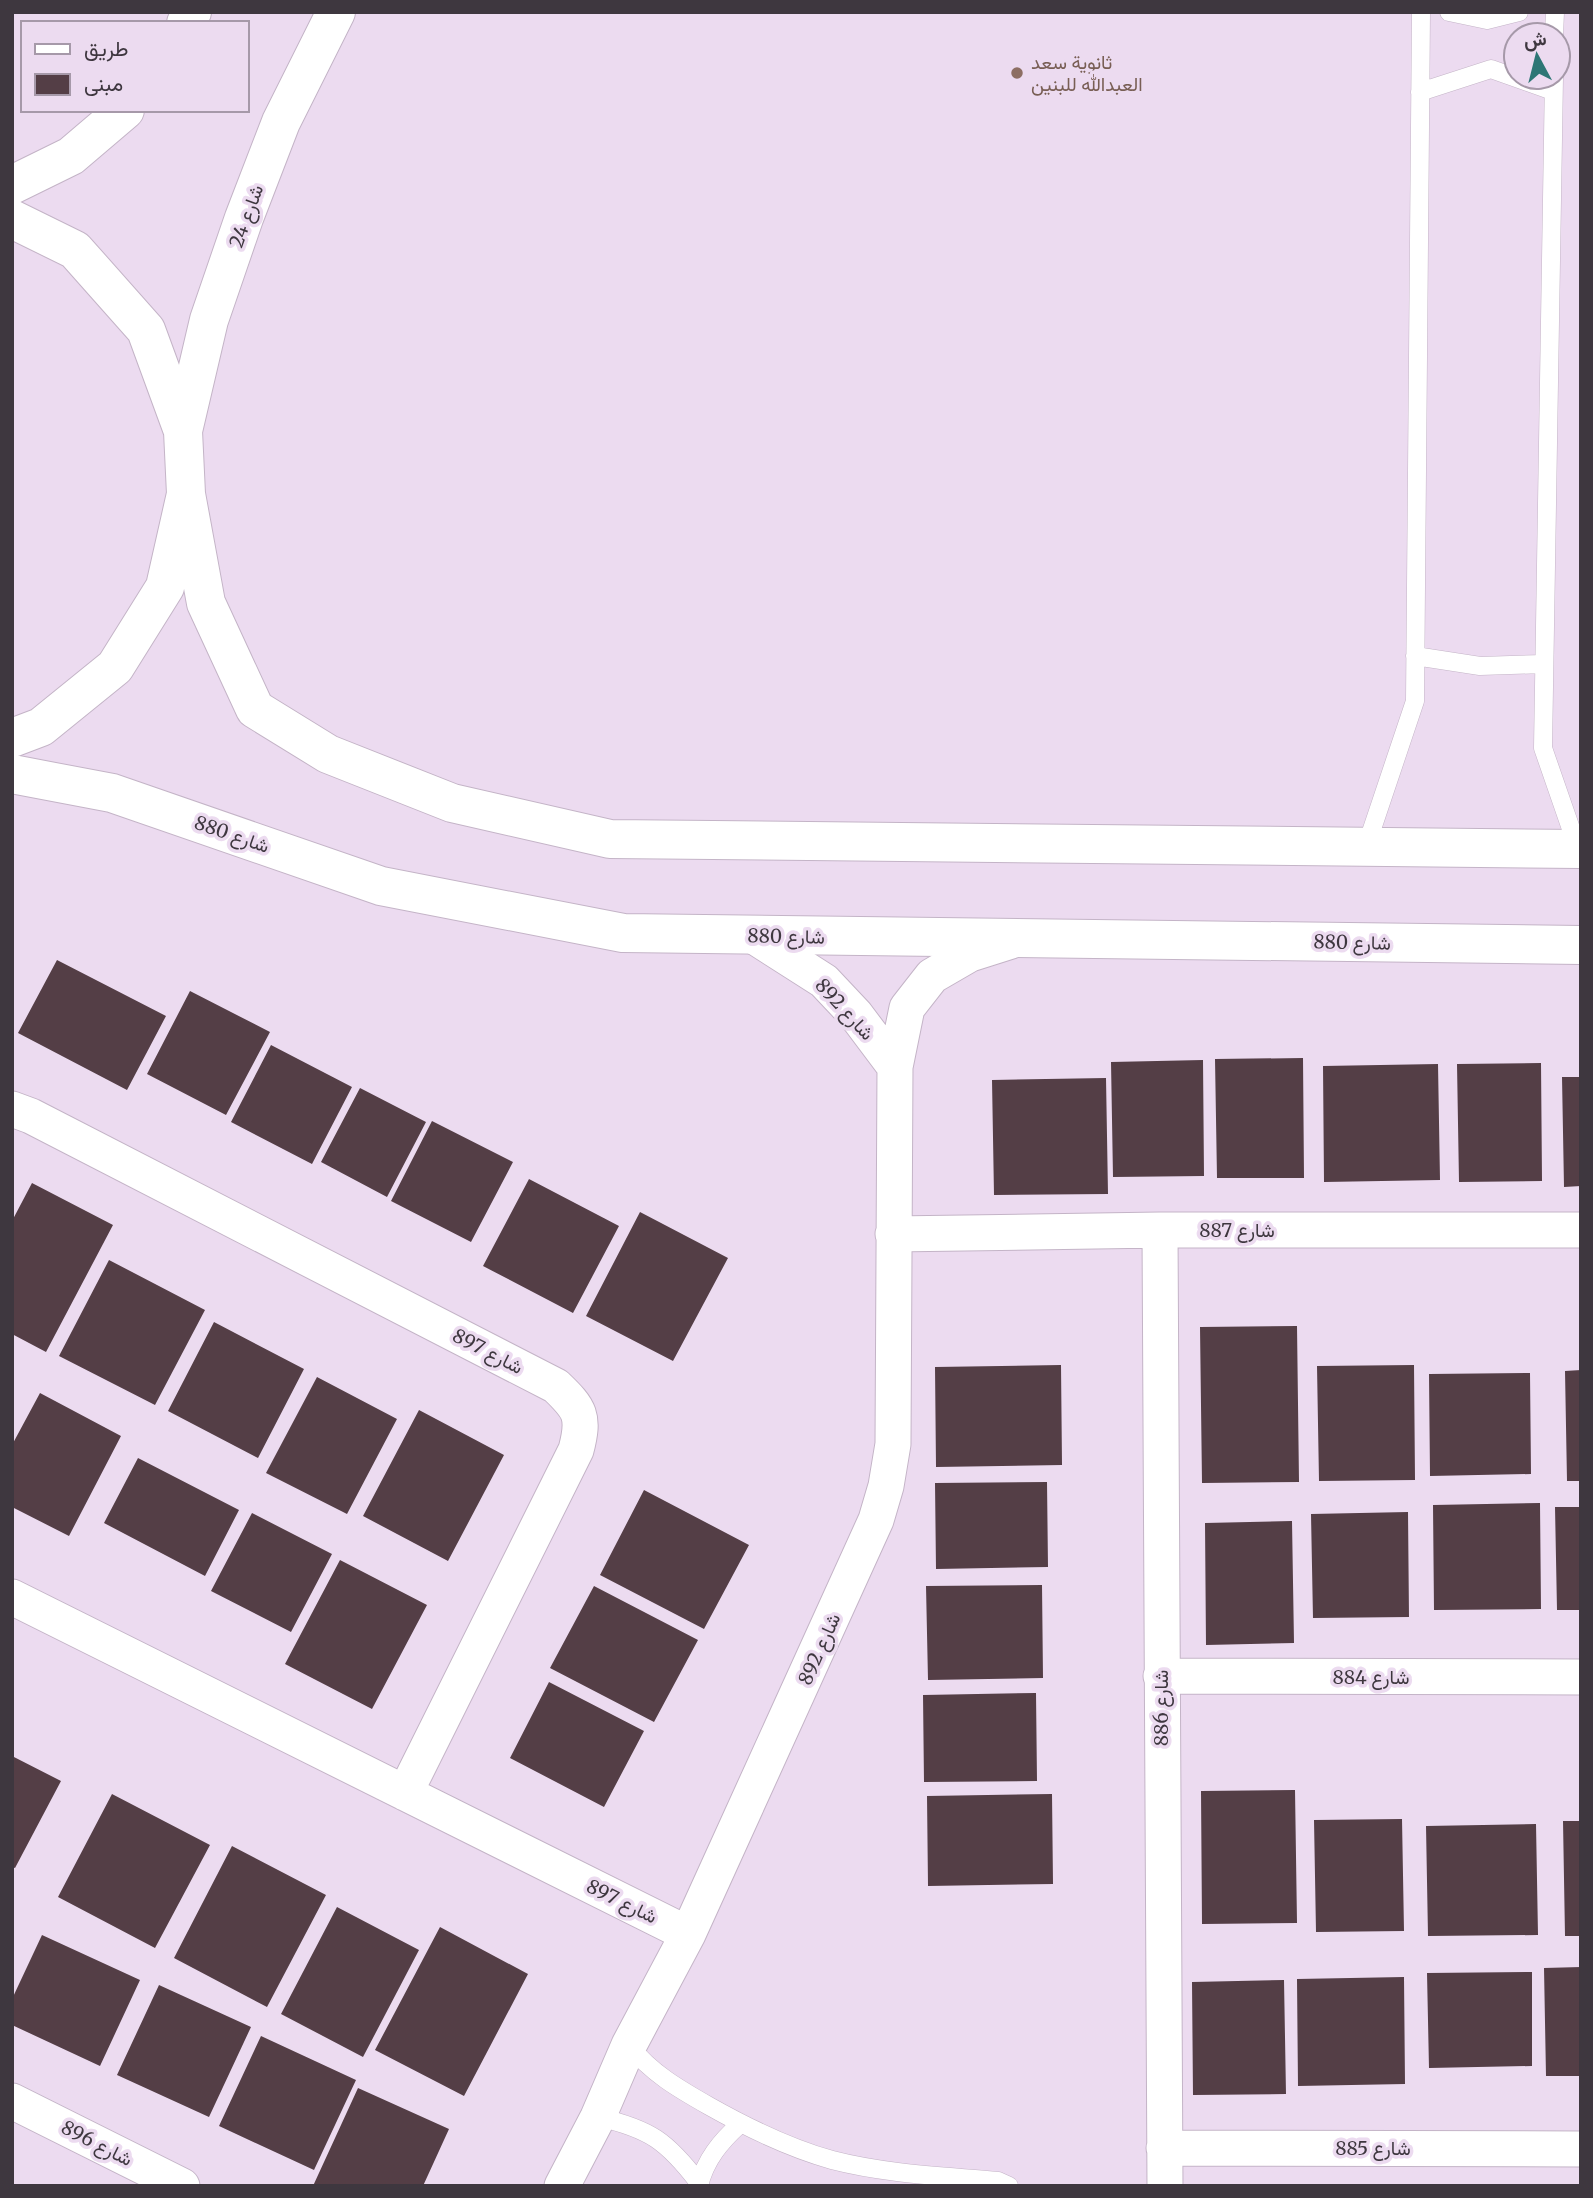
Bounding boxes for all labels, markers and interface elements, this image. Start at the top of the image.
legend [21,21,248,112]
north arrow [1502,21,1572,91]
text: ش [1522,26,1548,52]
text: طريق [84,35,129,62]
place label: ثانوية سعد العبدالله للبنين [1031,50,1143,96]
marker: ثانوية سعد العبدالله للبنين [1009,65,1025,81]
text: مبنى [84,70,123,97]
street label: شارع 24 [224,181,269,251]
street label: شارع 880 [191,810,273,859]
street label: شارع 880 [747,923,825,950]
street label: شارع 880 [1313,929,1391,956]
street label: شارع 892 [810,973,880,1046]
street label: شارع 887 [1199,1218,1275,1243]
street label: شارع 897 [448,1323,527,1380]
street label: شارع 892 [793,1609,846,1689]
street label: شارع 884 [1333,1665,1409,1690]
street label: شارع 886 [1149,1670,1174,1746]
street label: شارع 897 [582,1874,661,1929]
street label: شارع 896 [57,2115,137,2172]
street label: شارع 885 [1335,2136,1411,2161]

